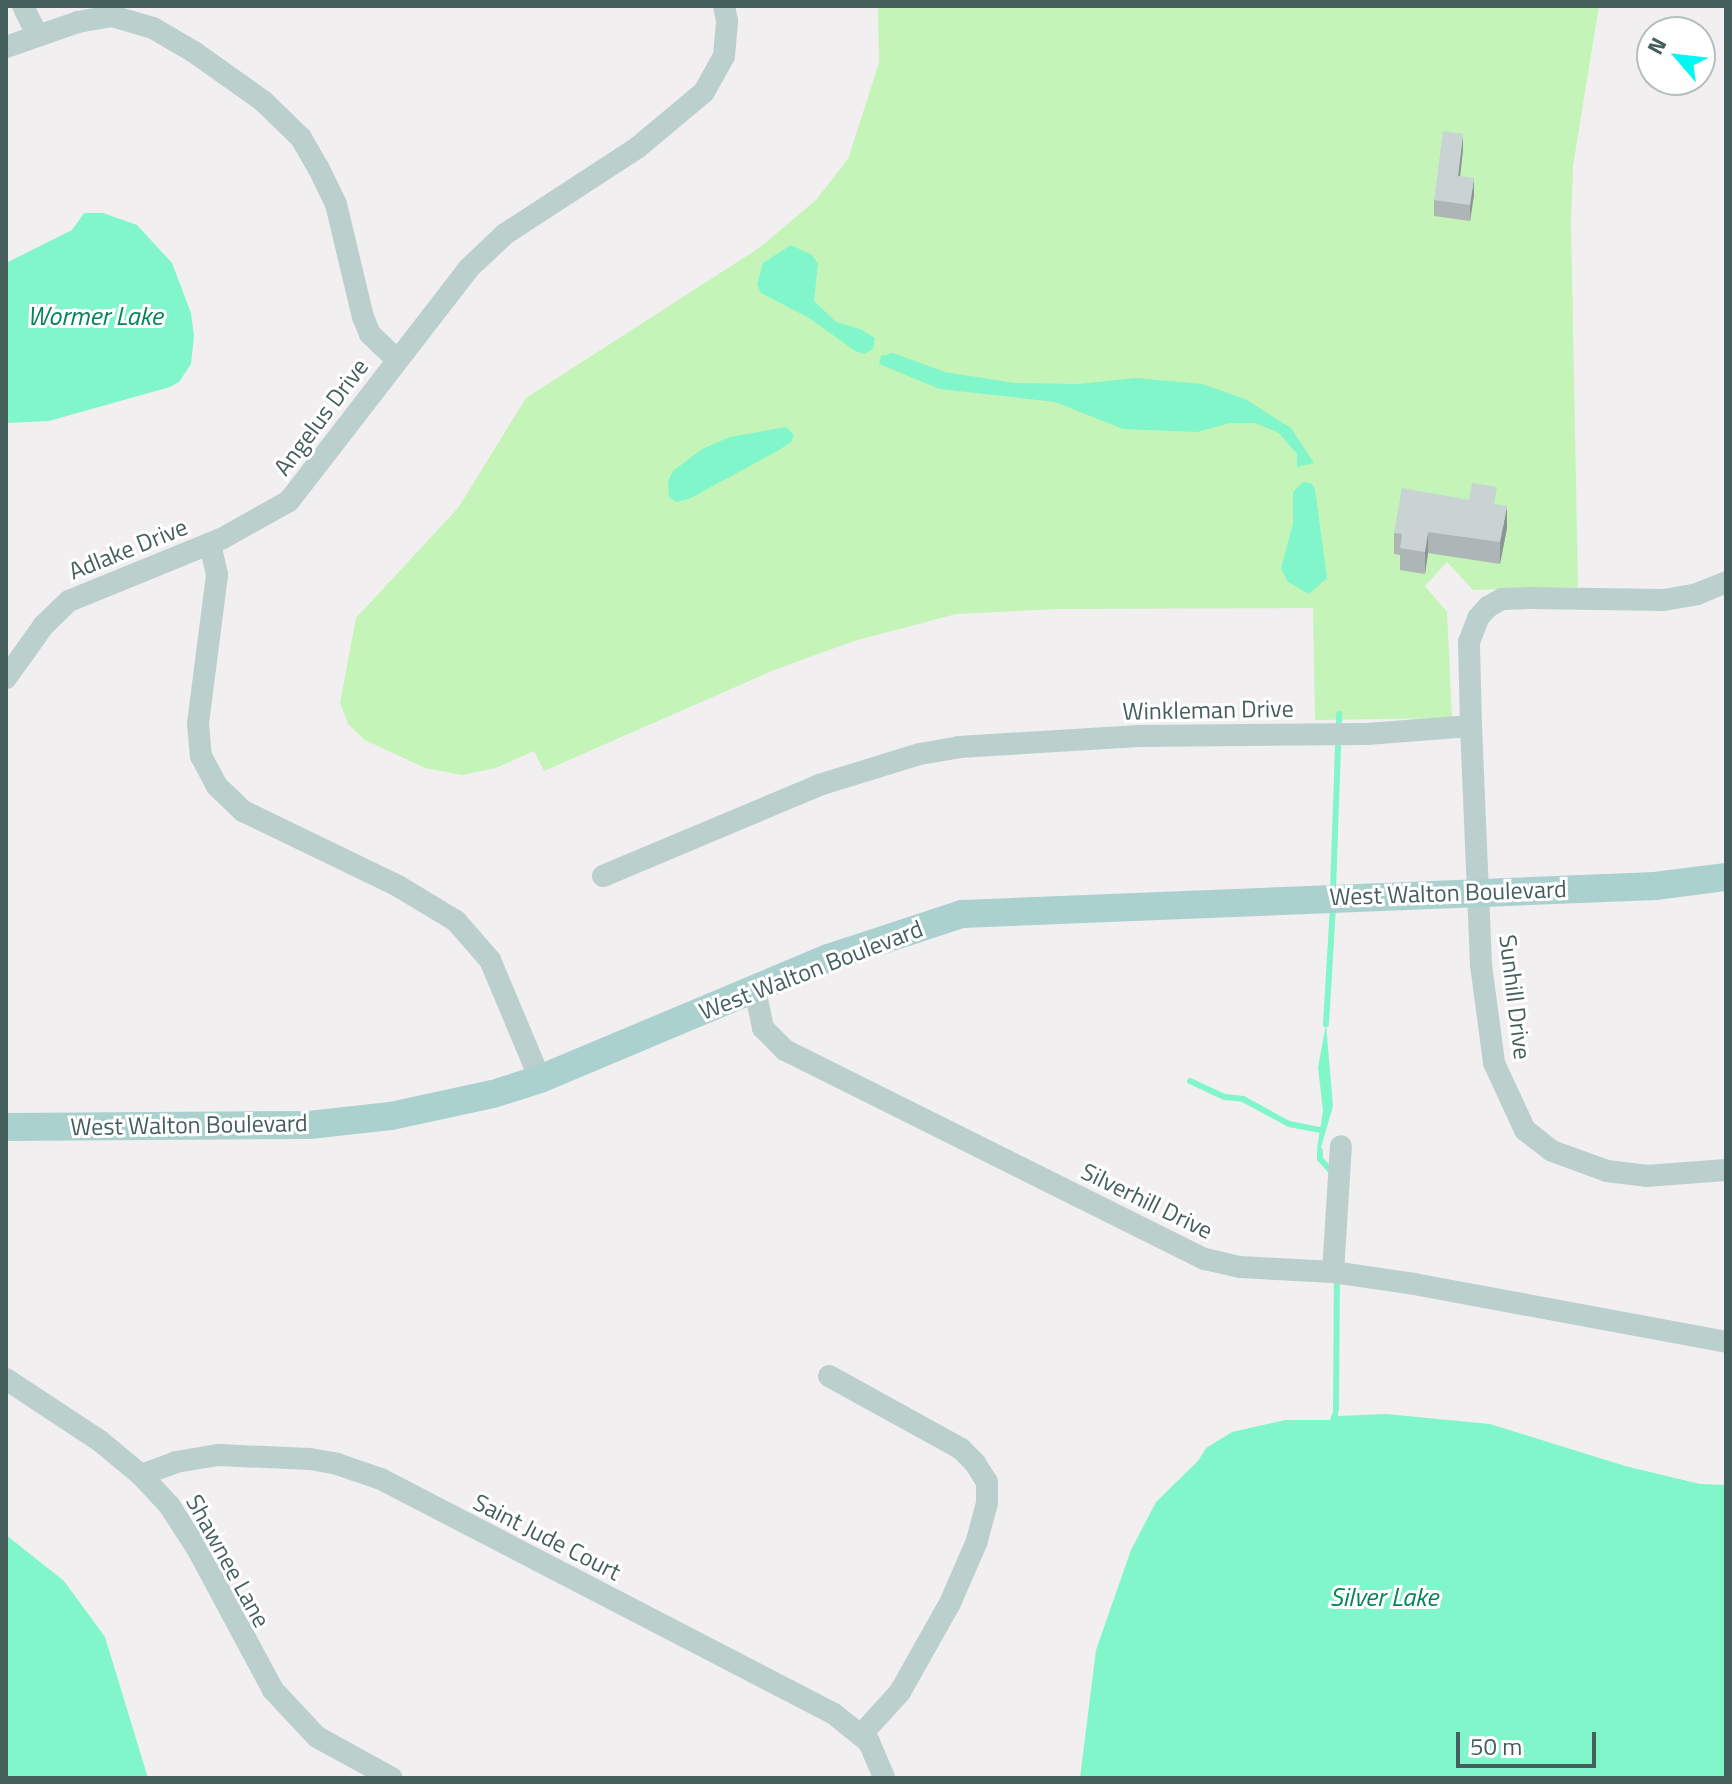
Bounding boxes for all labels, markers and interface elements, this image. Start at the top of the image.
north arrow [1636,16,1716,96]
text: N [1638,31,1675,60]
water label: Wormer Lake [27,300,163,332]
street label: Angelus Drive [268,353,374,481]
street label: Adlake Drive [64,512,192,586]
street label: Winkleman Drive [1122,694,1294,726]
street label: West Walton Boulevard [1329,874,1567,912]
street label: West Walton Boulevard [695,914,927,1026]
street label: Sunhill Drive [1493,933,1537,1061]
street label: West Walton Boulevard [70,1109,308,1141]
street label: Silverhill Drive [1077,1157,1217,1245]
street label: Saint Jude Court [468,1487,626,1587]
street label: Shawnee Lane [180,1490,276,1632]
water label: Silver Lake [1330,1581,1438,1613]
scale bar [1460,1716,1600,1766]
text: 50 m [1470,1728,1522,1764]

